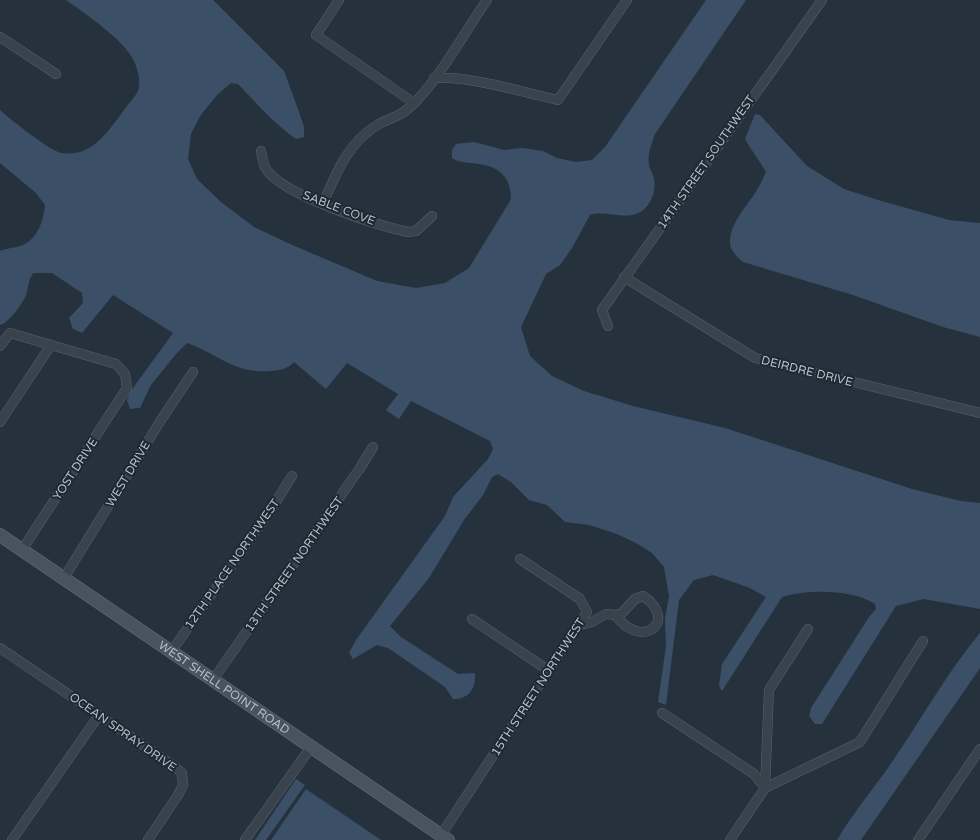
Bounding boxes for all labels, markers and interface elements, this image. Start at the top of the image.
street label: 14TH STREET SOUTHWEST [654,92,758,231]
street label: SABLE COVE [301,188,377,228]
street label: DEIRDRE DRIVE [760,353,855,389]
street label: YOST DRIVE [50,435,100,503]
street label: WEST DRIVE [103,438,153,509]
street label: 13TH STREET NORTHWEST [242,493,346,634]
street label: 12TH PLACE NORTHWEST [182,496,283,632]
street label: 15TH STREET NORTHWEST [488,615,588,759]
street label: WEST SHELL POINT ROAD [156,638,292,737]
street label: OCEAN SPRAY DRIVE [67,690,179,774]

